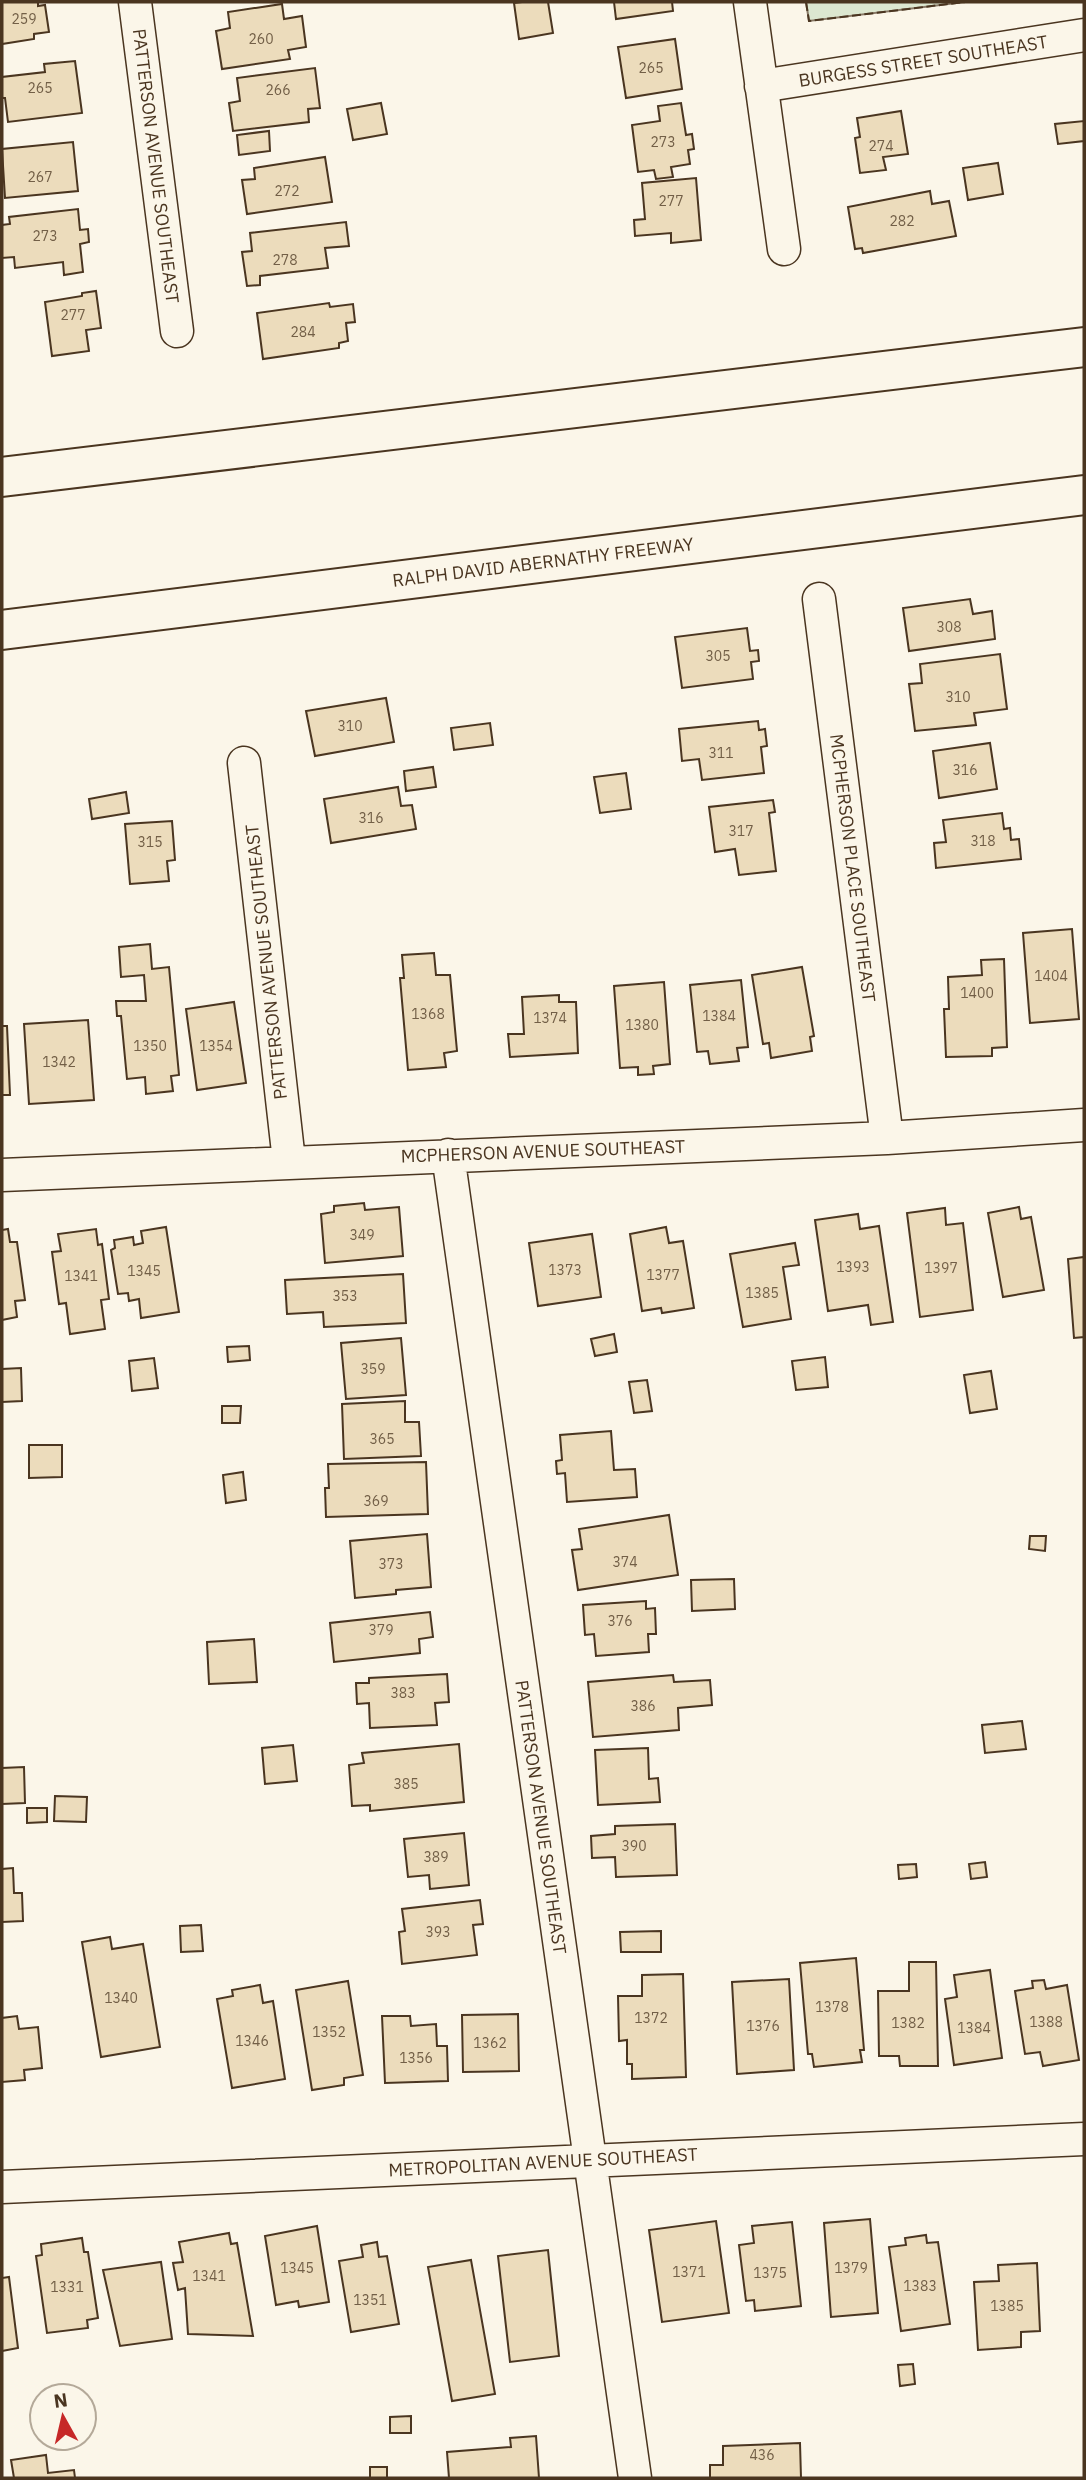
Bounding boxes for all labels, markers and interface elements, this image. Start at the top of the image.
house number: 259 [11,10,37,28]
street label: PATTERSON AVENUE SOUTHEAST [128,27,184,305]
house number: 260 [248,30,274,48]
street label: BURGESS STREET SOUTHEAST [797,30,1049,92]
house number: 265 [638,59,664,77]
house number: 265 [27,79,53,97]
house number: 266 [265,81,291,99]
house number: 273 [650,133,676,151]
house number: 274 [868,137,894,155]
house number: 267 [27,168,53,186]
house number: 272 [274,182,300,200]
house number: 277 [658,192,684,210]
house number: 282 [889,212,915,230]
house number: 273 [32,227,58,245]
house number: 278 [272,251,298,269]
house number: 277 [60,306,86,324]
house number: 284 [290,323,316,341]
street label: RALPH DAVID ABERNATHY FREEWAY [391,532,695,592]
house number: 308 [936,618,962,636]
house number: 305 [705,647,731,665]
house number: 310 [945,688,971,706]
house number: 310 [337,717,363,735]
street label: MCPHERSON PLACE SOUTHEAST [825,733,881,1003]
house number: 311 [708,744,734,762]
house number: 316 [952,761,978,779]
house number: 316 [358,809,384,827]
house number: 317 [728,822,754,840]
street label: PATTERSON AVENUE SOUTHEAST [240,823,292,1101]
house number: 318 [970,832,996,850]
house number: 315 [137,833,163,851]
house number: 1404 [1034,967,1068,985]
house number: 1400 [960,984,994,1002]
house number: 1368 [411,1005,445,1023]
house number: 1384 [702,1007,736,1025]
house number: 1374 [533,1009,567,1027]
house number: 1380 [625,1016,659,1034]
house number: 1350 [133,1037,167,1055]
house number: 1354 [199,1037,233,1055]
house number: 1342 [42,1053,76,1071]
street label: MCPHERSON AVENUE SOUTHEAST [400,1135,686,1167]
house number: 349 [349,1226,375,1244]
house number: 1393 [836,1258,870,1276]
house number: 1397 [924,1259,958,1277]
house number: 1373 [548,1261,582,1279]
house number: 1345 [127,1262,161,1280]
house number: 1377 [646,1266,680,1284]
house number: 1341 [64,1267,98,1285]
house number: 1385 [745,1284,779,1302]
house number: 353 [332,1287,358,1305]
house number: 359 [360,1360,386,1378]
house number: 365 [369,1430,395,1448]
house number: 369 [363,1492,389,1510]
house number: 374 [612,1553,638,1571]
house number: 373 [378,1555,404,1573]
house number: 376 [607,1612,633,1630]
house number: 379 [368,1621,394,1639]
street label: PATTERSON AVENUE SOUTHEAST [510,1678,572,1956]
house number: 383 [390,1684,416,1702]
house number: 386 [630,1697,656,1715]
house number: 385 [393,1775,419,1793]
house number: 390 [621,1837,647,1855]
house number: 389 [423,1848,449,1866]
house number: 393 [425,1923,451,1941]
house number: 1340 [104,1989,138,2007]
house number: 1378 [815,1998,849,2016]
house number: 1372 [634,2009,668,2027]
house number: 1388 [1029,2013,1063,2031]
house number: 1382 [891,2014,925,2032]
house number: 1376 [746,2017,780,2035]
house number: 1384 [957,2019,991,2037]
house number: 1352 [312,2023,346,2041]
house number: 1346 [235,2032,269,2050]
house number: 1362 [473,2034,507,2052]
house number: 1356 [399,2049,433,2067]
street label: METROPOLITAN AVENUE SOUTHEAST [388,2142,698,2182]
house number: 1345 [280,2259,314,2277]
house number: 1379 [834,2259,868,2277]
house number: 1371 [672,2263,706,2281]
house number: 1375 [753,2264,787,2282]
house number: 1341 [192,2267,226,2285]
house number: 1383 [903,2277,937,2295]
house number: 1331 [50,2278,84,2296]
house number: 1351 [353,2291,387,2309]
house number: 1385 [990,2297,1024,2315]
north arrow [28,2382,98,2452]
text: N [52,2387,69,2413]
house number: 436 [749,2446,775,2464]

